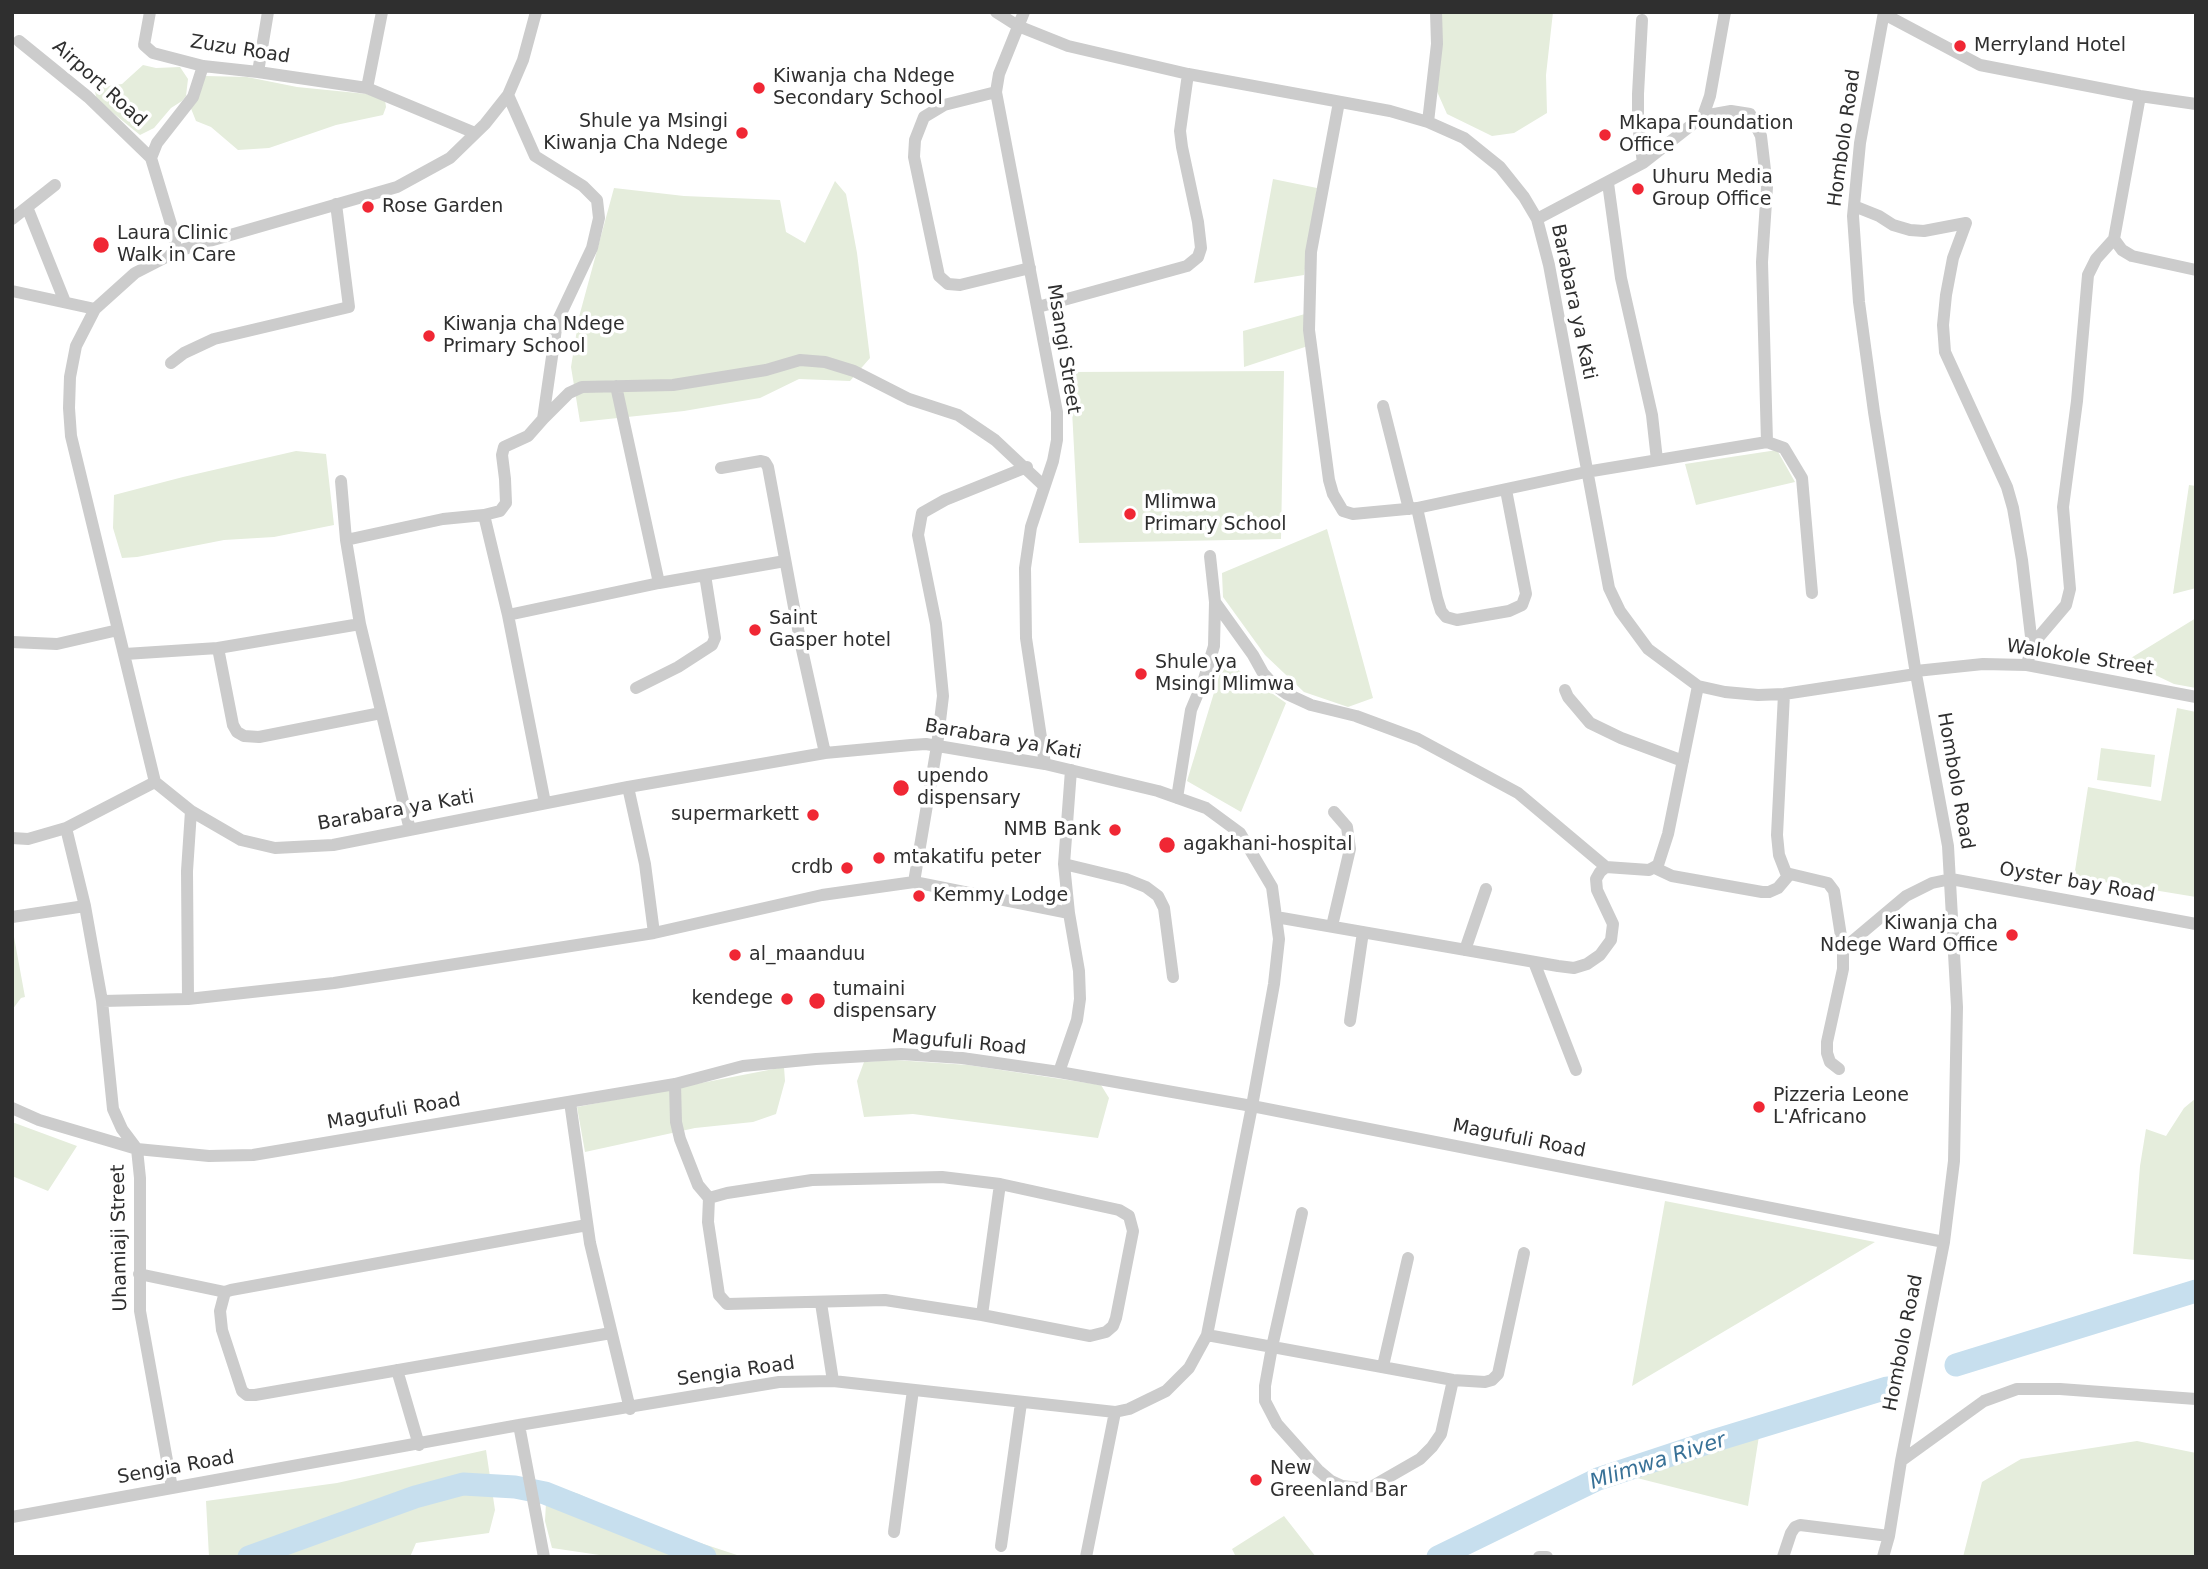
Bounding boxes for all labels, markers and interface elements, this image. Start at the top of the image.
street label: Zuzu Road [188,31,292,69]
place label: Merryland Hotel [1974,35,2126,57]
street label: Airport Road [47,36,151,132]
marker: Merryland Hotel [1952,38,1968,54]
place label: Kiwanja cha Ndege Secondary School [773,66,955,110]
street label: Hombolo Road [1824,68,1866,208]
marker: Kiwanja cha Ndege Secondary School [751,80,767,96]
place label: Shule ya Msingi Kiwanja Cha Ndege [543,111,728,155]
place label: Mkapa Foundation Office [1619,113,1794,157]
marker: Shule ya Msingi Kiwanja Cha Ndege [734,125,750,141]
marker: Mkapa Foundation Office [1597,127,1613,143]
place label: Uhuru Media Group Office [1652,167,1773,211]
marker: Uhuru Media Group Office [1630,181,1646,197]
place label: Rose Garden [382,196,503,218]
marker: Rose Garden [360,199,376,215]
street label: Barabara ya Kati [1545,222,1601,382]
place label: Laura Clinic Walk in Care [117,223,236,267]
marker: Laura Clinic Walk in Care [91,235,111,255]
street label: Msangi Street [1041,282,1085,416]
place label: Kiwanja cha Ndege Primary School [443,314,625,358]
marker: Kiwanja cha Ndege Primary School [421,328,437,344]
place label: Mlimwa Primary School [1144,492,1287,536]
marker: Mlimwa Primary School [1122,506,1138,522]
place label: Saint Gasper hotel [769,608,891,652]
marker: Saint Gasper hotel [747,622,763,638]
street label: Walokole Street [2005,635,2155,681]
place label: Shule ya Msingi Mlimwa [1155,652,1295,696]
marker: Shule ya Msingi Mlimwa [1133,666,1149,682]
street label: Hombolo Road [1932,711,1978,851]
street label: Barabara ya Kati [923,715,1083,765]
place label: upendo dispensary [917,766,1021,810]
marker: upendo dispensary [891,778,911,798]
street label: Barabara ya Kati [316,786,476,836]
place label: supermarkett [671,804,799,826]
marker: supermarkett [805,807,821,823]
place label: NMB Bank [1004,819,1101,841]
marker: NMB Bank [1107,822,1123,838]
place label: agakhani-hospital [1183,834,1352,856]
marker: agakhani-hospital [1157,835,1177,855]
place label: mtakatifu peter [893,847,1041,869]
marker: mtakatifu peter [871,850,887,866]
place label: crdb [791,857,833,879]
street label: Oyster bay Road [1997,858,2157,908]
marker: crdb [839,860,855,876]
place label: Kemmy Lodge [933,885,1068,907]
marker: Kemmy Lodge [911,888,927,904]
place label: Kiwanja cha Ndege Ward Office [1820,913,1998,957]
marker: Kiwanja cha Ndege Ward Office [2004,927,2020,943]
place label: al_maanduu [749,944,865,966]
marker: al_maanduu [727,947,743,963]
place label: tumaini dispensary [833,979,937,1023]
place label: kendege [691,988,773,1010]
marker: kendege [779,991,795,1007]
marker: tumaini dispensary [807,991,827,1011]
street label: Magufuli Road [891,1026,1027,1060]
place label: Pizzeria Leone L'Africano [1773,1085,1909,1129]
street label: Magufuli Road [325,1089,463,1135]
marker: Pizzeria Leone L'Africano [1751,1099,1767,1115]
street label: Magufuli Road [1450,1115,1588,1163]
street label: Uhamiaji Street [107,1164,133,1312]
street label: Hombolo Road [1880,1273,1928,1413]
street label: Sengia Road [676,1352,796,1392]
water label: Mlimwa River [1587,1428,1729,1496]
street label: Sengia Road [116,1446,236,1490]
place label: New Greenland Bar [1270,1458,1407,1502]
marker: New Greenland Bar [1248,1472,1264,1488]

